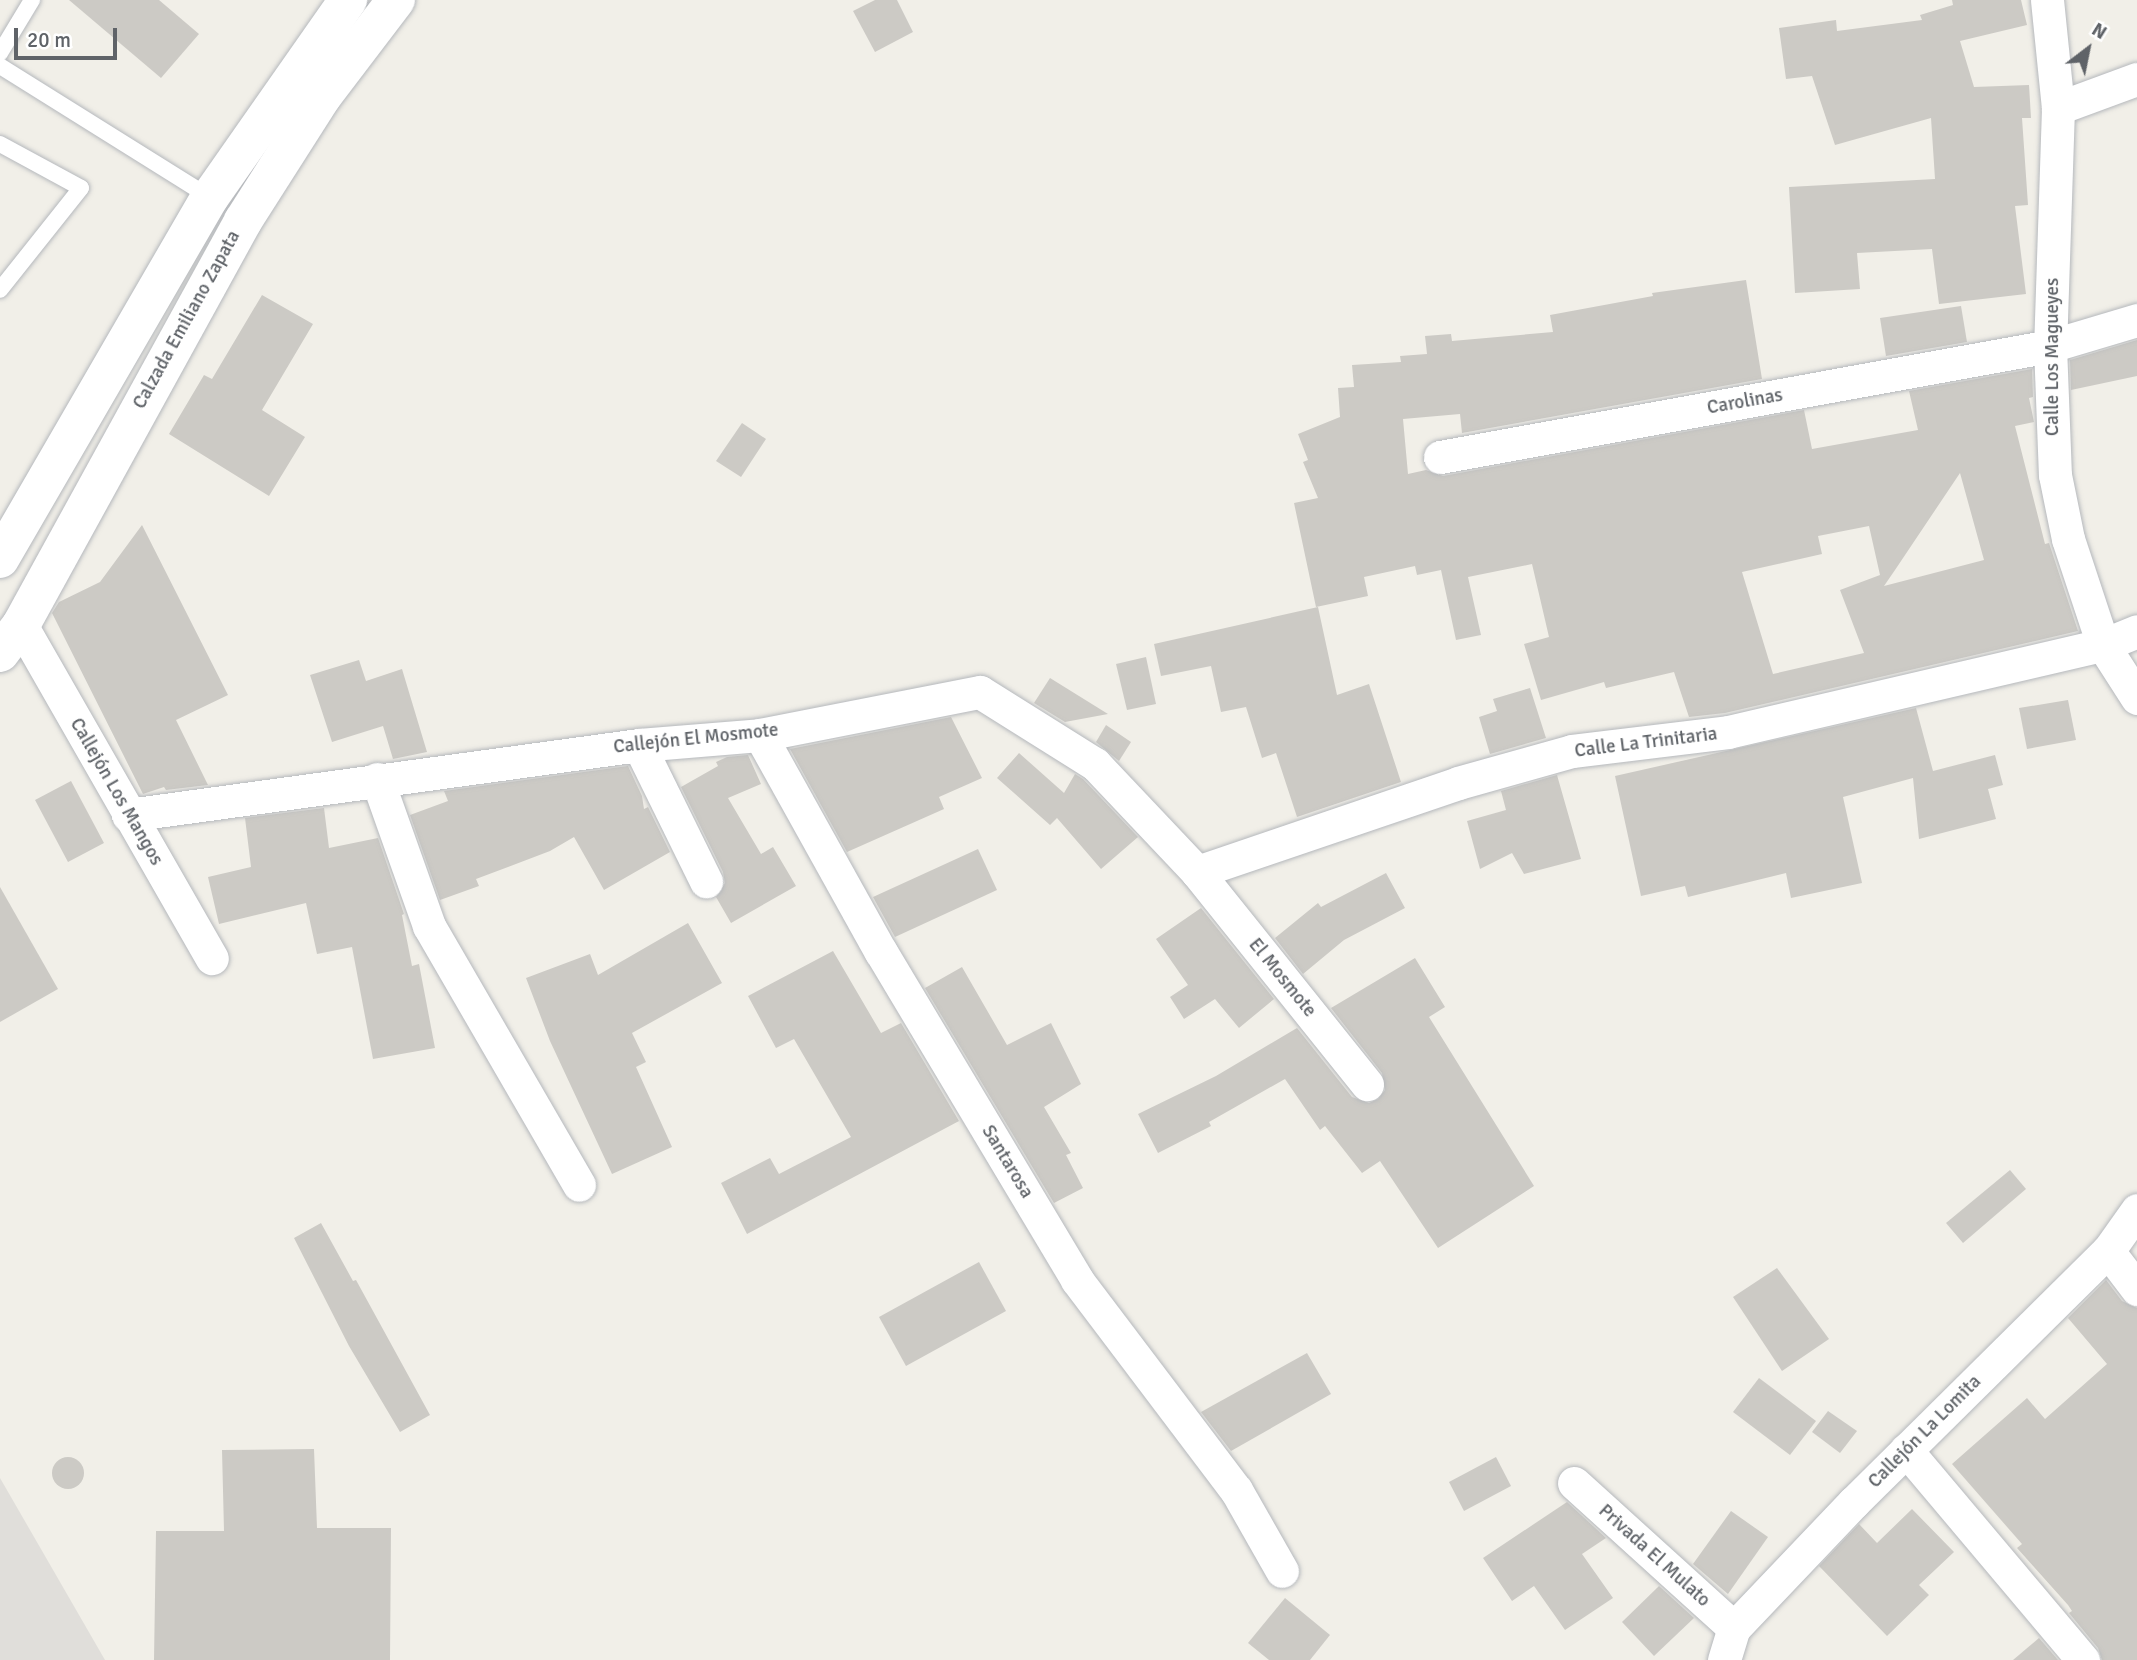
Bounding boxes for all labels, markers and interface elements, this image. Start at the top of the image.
scale bar [18,14,121,58]
north arrow [2053,14,2123,84]
text: N [2087,18,2111,45]
text: 20 m [27,27,71,53]
street label: Calzada Emiliano Zapata [128,227,246,413]
street label: Calle Los Magueyes [2042,278,2064,436]
street label: Carolinas [1705,384,1785,420]
street label: Callejón Los Mangos [65,714,167,870]
street label: Callejón El Mosmote [612,719,780,759]
street label: Calle La Trinitaria [1573,723,1719,763]
street label: El Mosmote [1243,934,1321,1022]
street label: Santarosa [976,1121,1038,1203]
street label: Callejón La Lomita [1864,1371,1986,1493]
street label: Privada El Mulato [1593,1500,1715,1612]

